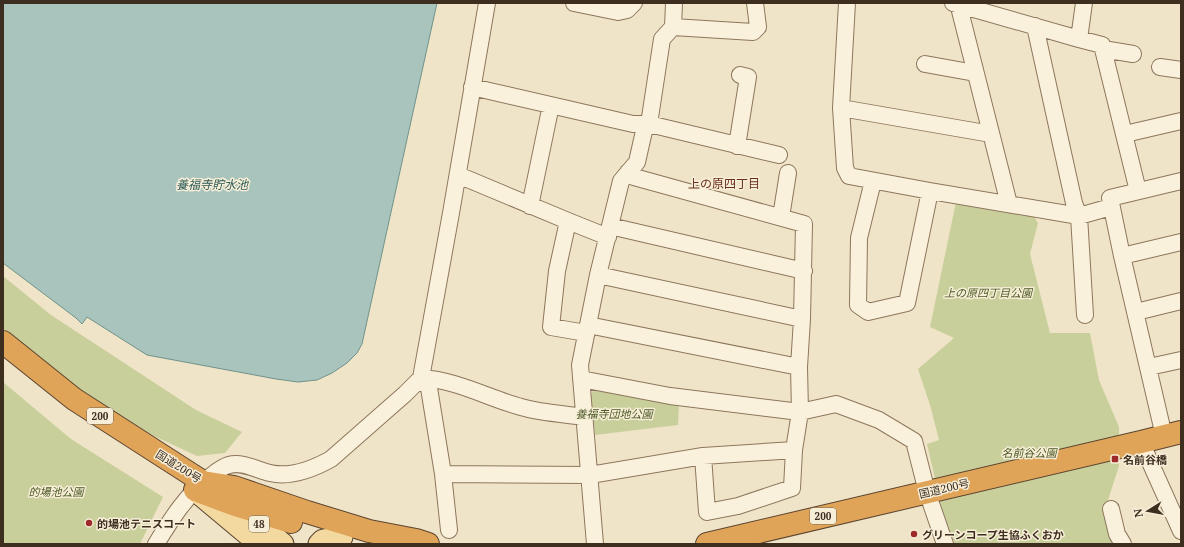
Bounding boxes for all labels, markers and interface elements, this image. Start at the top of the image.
district label: 上の原四丁目 [688,175,760,192]
water label: 養福寺貯水池 [176,176,249,193]
park label: 上の原四丁目公園 [944,285,1034,300]
park label: 養福寺団地公園 [576,406,654,421]
road number: 200 [87,408,113,424]
park label: 名前谷公園 [1002,445,1058,460]
street label: 国道200号 [153,446,205,486]
place label: 名前谷橋 [1123,452,1167,467]
marker: 名前谷橋 [1110,454,1120,464]
street label: 国道200号 [917,475,971,501]
park label: 的場池公園 [29,484,85,499]
north arrow [1128,491,1168,531]
text: N [1129,507,1146,519]
road number: 200 [810,508,836,524]
place label: 的場池テニスコート [97,516,196,531]
road number: 48 [249,516,269,532]
marker: 的場池テニスコート [84,518,94,528]
place label: グリーンコープ生協ふくおか [922,527,1064,542]
marker: グリーンコープ生協ふくおか [909,529,919,539]

